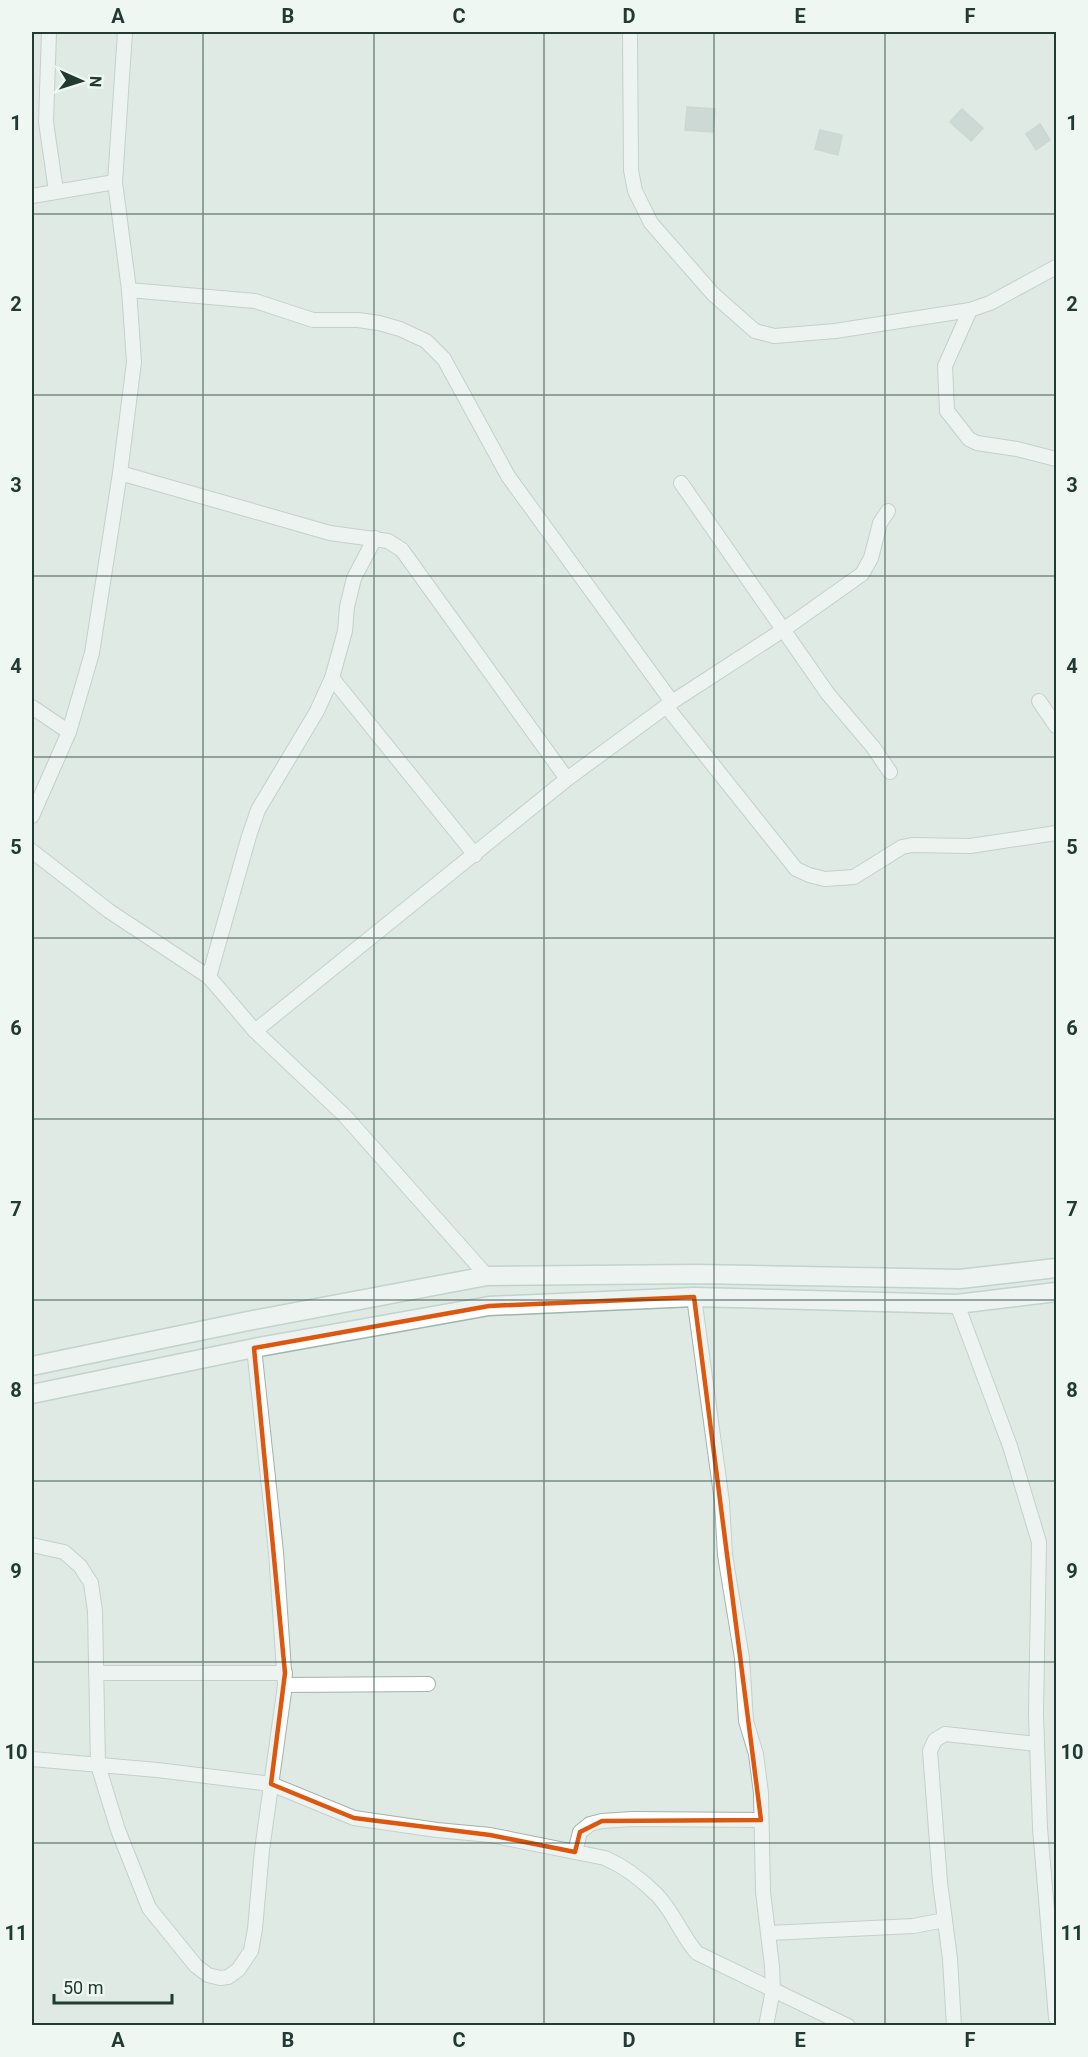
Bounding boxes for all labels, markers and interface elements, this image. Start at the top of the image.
text: A [111,4,125,28]
text: B [282,4,294,28]
text: C [452,4,466,28]
text: D [623,4,636,28]
text: E [794,4,806,28]
text: F [965,4,976,28]
north arrow [51,51,111,111]
text: N [86,76,105,88]
text: 1 [10,111,22,135]
text: 1 [1066,111,1078,135]
text: 2 [10,292,22,316]
text: 2 [1066,292,1078,316]
text: 3 [10,473,22,497]
text: 3 [1066,473,1078,497]
text: 4 [10,654,22,678]
text: 4 [1066,654,1078,678]
text: 5 [10,835,22,859]
text: 5 [1066,835,1078,859]
text: 6 [10,1016,22,1040]
text: 6 [1066,1016,1078,1040]
text: 7 [10,1197,22,1221]
text: 7 [1066,1197,1078,1221]
text: 8 [10,1378,22,1402]
text: 8 [1066,1378,1078,1402]
text: 9 [10,1559,22,1583]
text: 9 [1066,1559,1078,1583]
text: 10 [5,1740,27,1764]
text: 10 [1061,1740,1083,1764]
text: 11 [5,1921,27,1945]
text: 11 [1061,1921,1083,1945]
scale bar [54,1967,172,2005]
text: 50 m [63,1977,103,1998]
text: A [111,2028,125,2052]
text: B [282,2028,294,2052]
text: C [452,2028,466,2052]
text: D [623,2028,636,2052]
text: E [794,2028,806,2052]
text: F [965,2028,976,2052]

